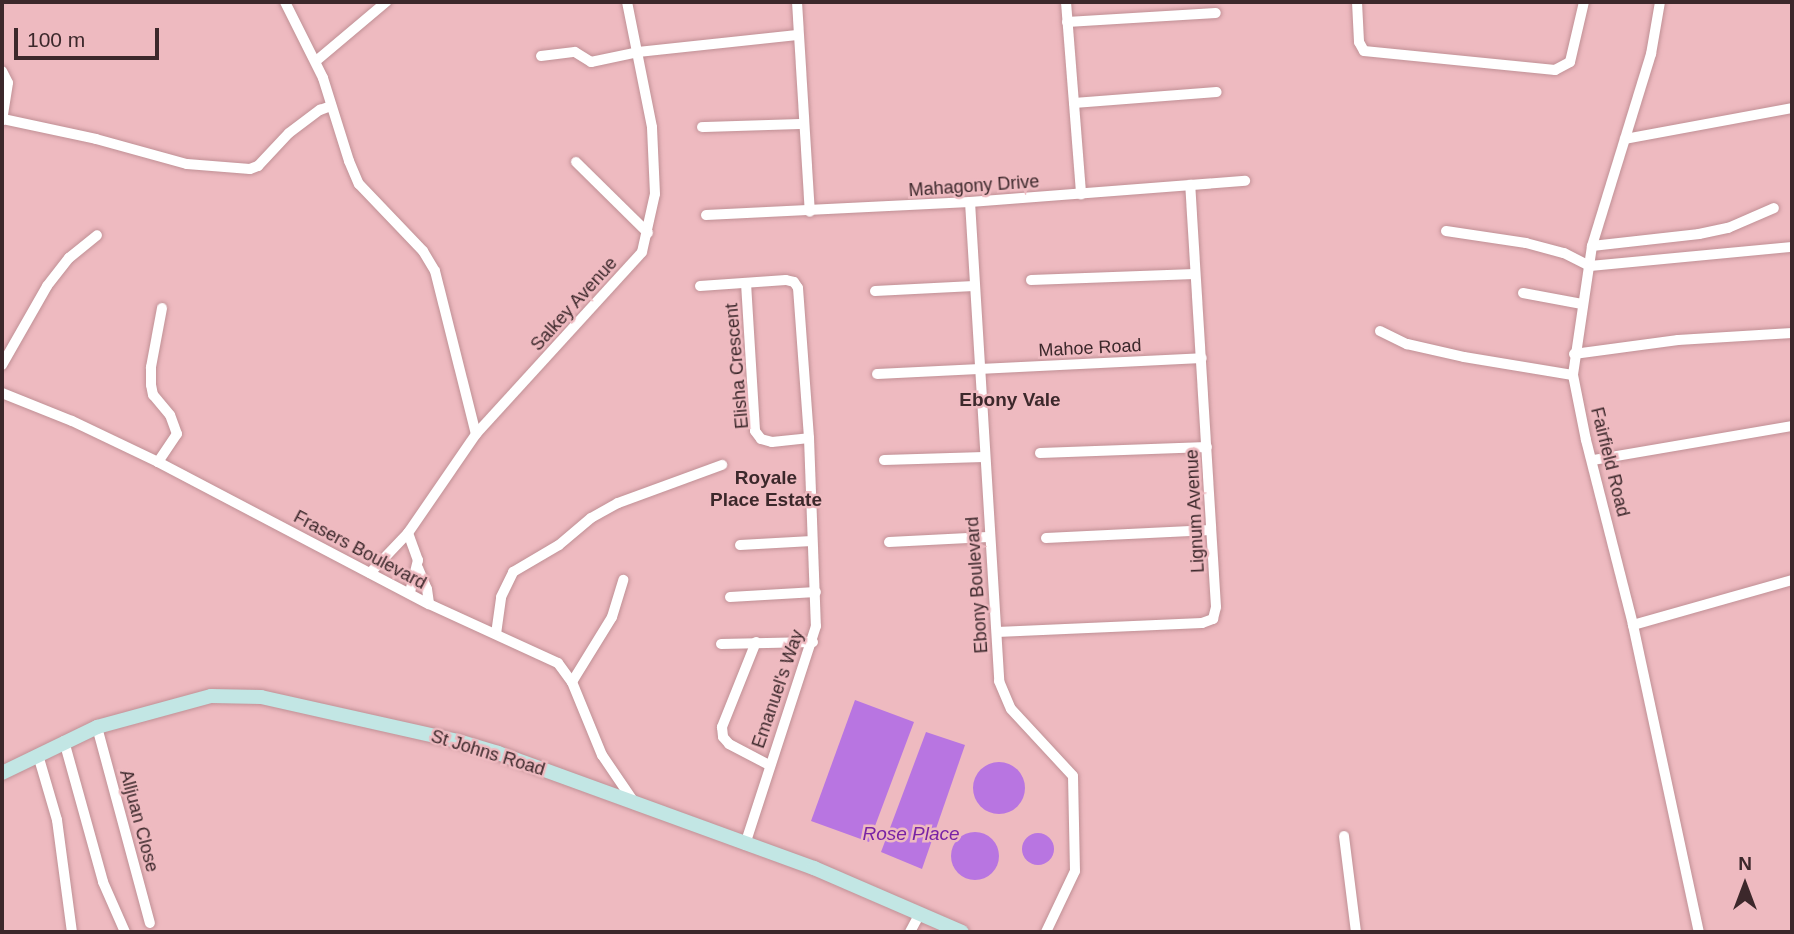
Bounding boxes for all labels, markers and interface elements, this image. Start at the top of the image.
scale bar [18,14,163,58]
text: 100 m [27,28,85,51]
street label: Mahagony Drive [908,171,1040,201]
street label: Salkey Avenue [526,252,622,356]
street label: Elisha Crescent [721,302,753,430]
street label: Mahoe Road [1038,335,1142,361]
district label: Ebony Vale [959,389,1061,411]
street label: Fairfield Road [1586,405,1634,519]
street label: Lignum Avenue [1181,448,1209,574]
district label: Royale Place Estate [710,467,822,511]
street label: Frasers Boulevard [290,506,430,594]
street label: Ebony Boulevard [961,516,993,654]
street label: Emanuel's Way [748,627,808,751]
street label: St Johns Road [428,725,548,781]
street label: Alljuan Close [115,767,163,875]
water label: Rose Place [862,823,960,845]
north arrow [1710,850,1780,920]
text: N [1738,853,1752,874]

